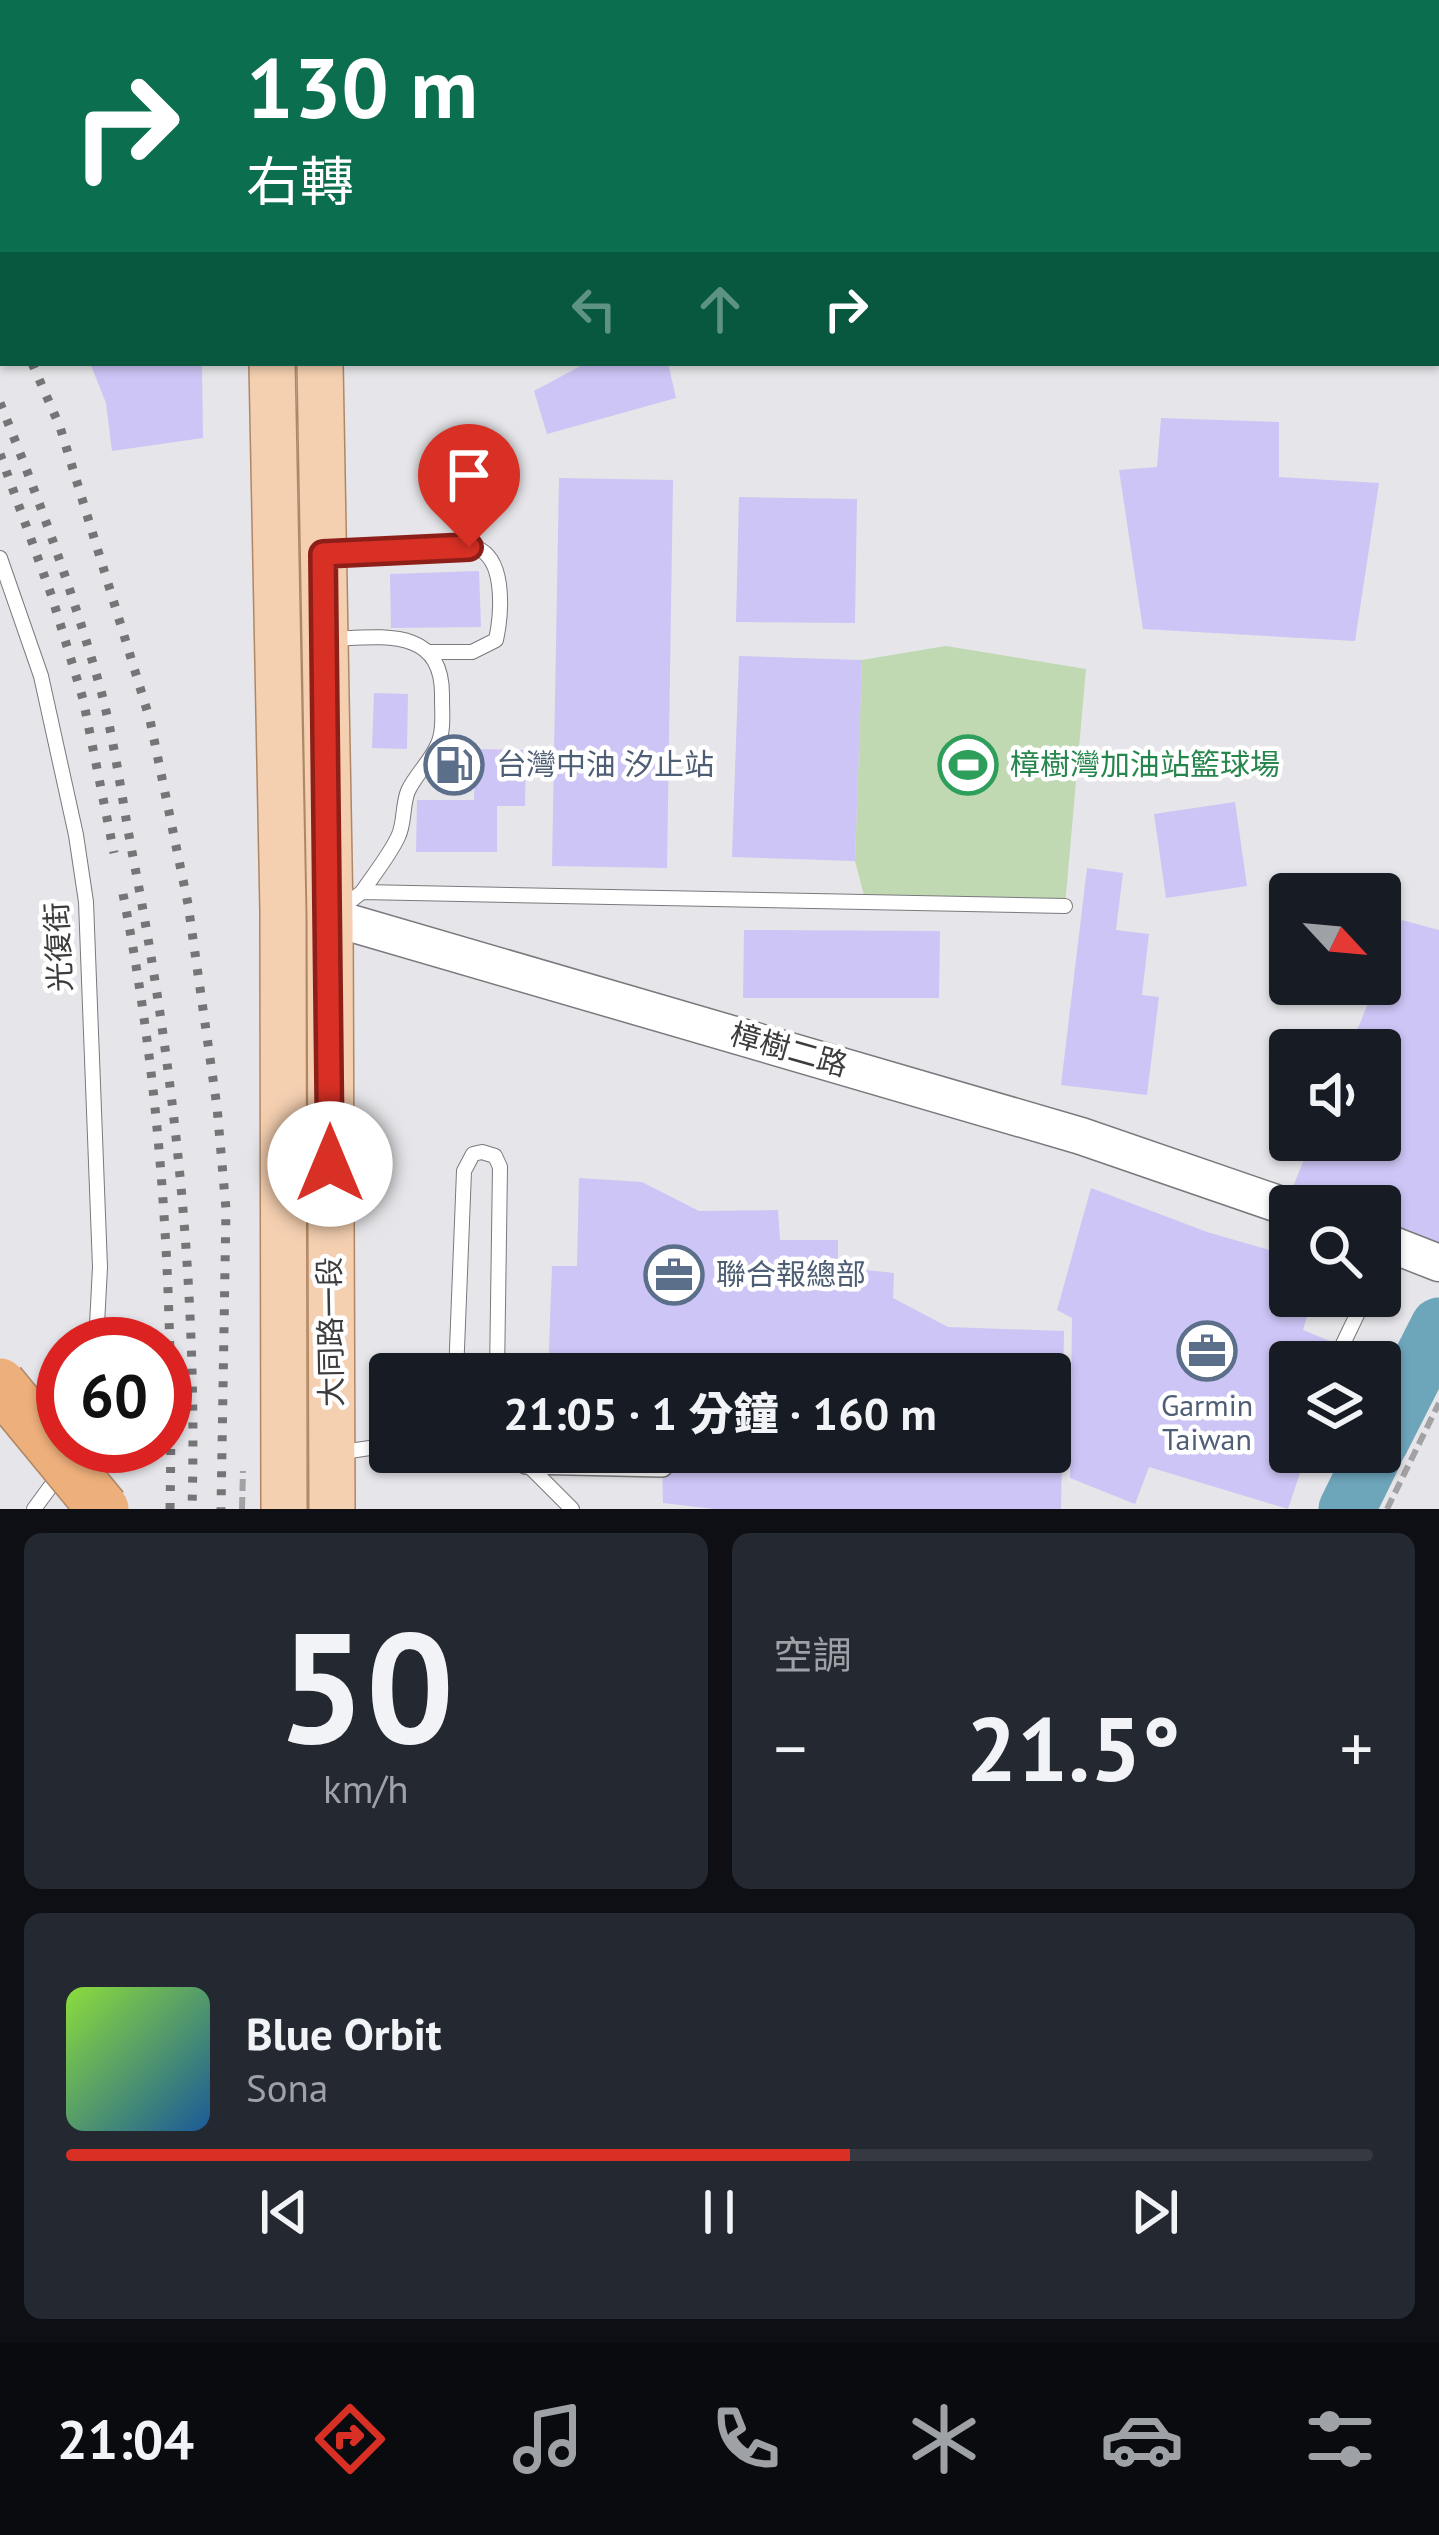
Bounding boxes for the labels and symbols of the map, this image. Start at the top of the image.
pin [418,424,520,547]
fuel station icon: 台灣中油 汐止站 [423,734,485,796]
sports icon: 樟樹灣加油站籃球場 [937,734,999,796]
place label: 台灣中油 汐止站 [496,744,714,783]
place label: 樟樹灣加油站籃球場 [1010,744,1280,783]
north arrow [1269,873,1401,1005]
street label: 光復街 [36,901,79,993]
street label: 樟樹二路 [726,1013,852,1084]
position arrow [267,1101,393,1227]
office icon: 聯合報總部 [643,1244,705,1306]
place label: 聯合報總部 [716,1254,866,1293]
street label: 大同路一段 [309,1257,350,1407]
speed limit sign: 60 [36,1317,192,1473]
office icon: Garmin Taiwan [1176,1320,1238,1382]
place label: Garmin Taiwan [1161,1385,1253,1458]

